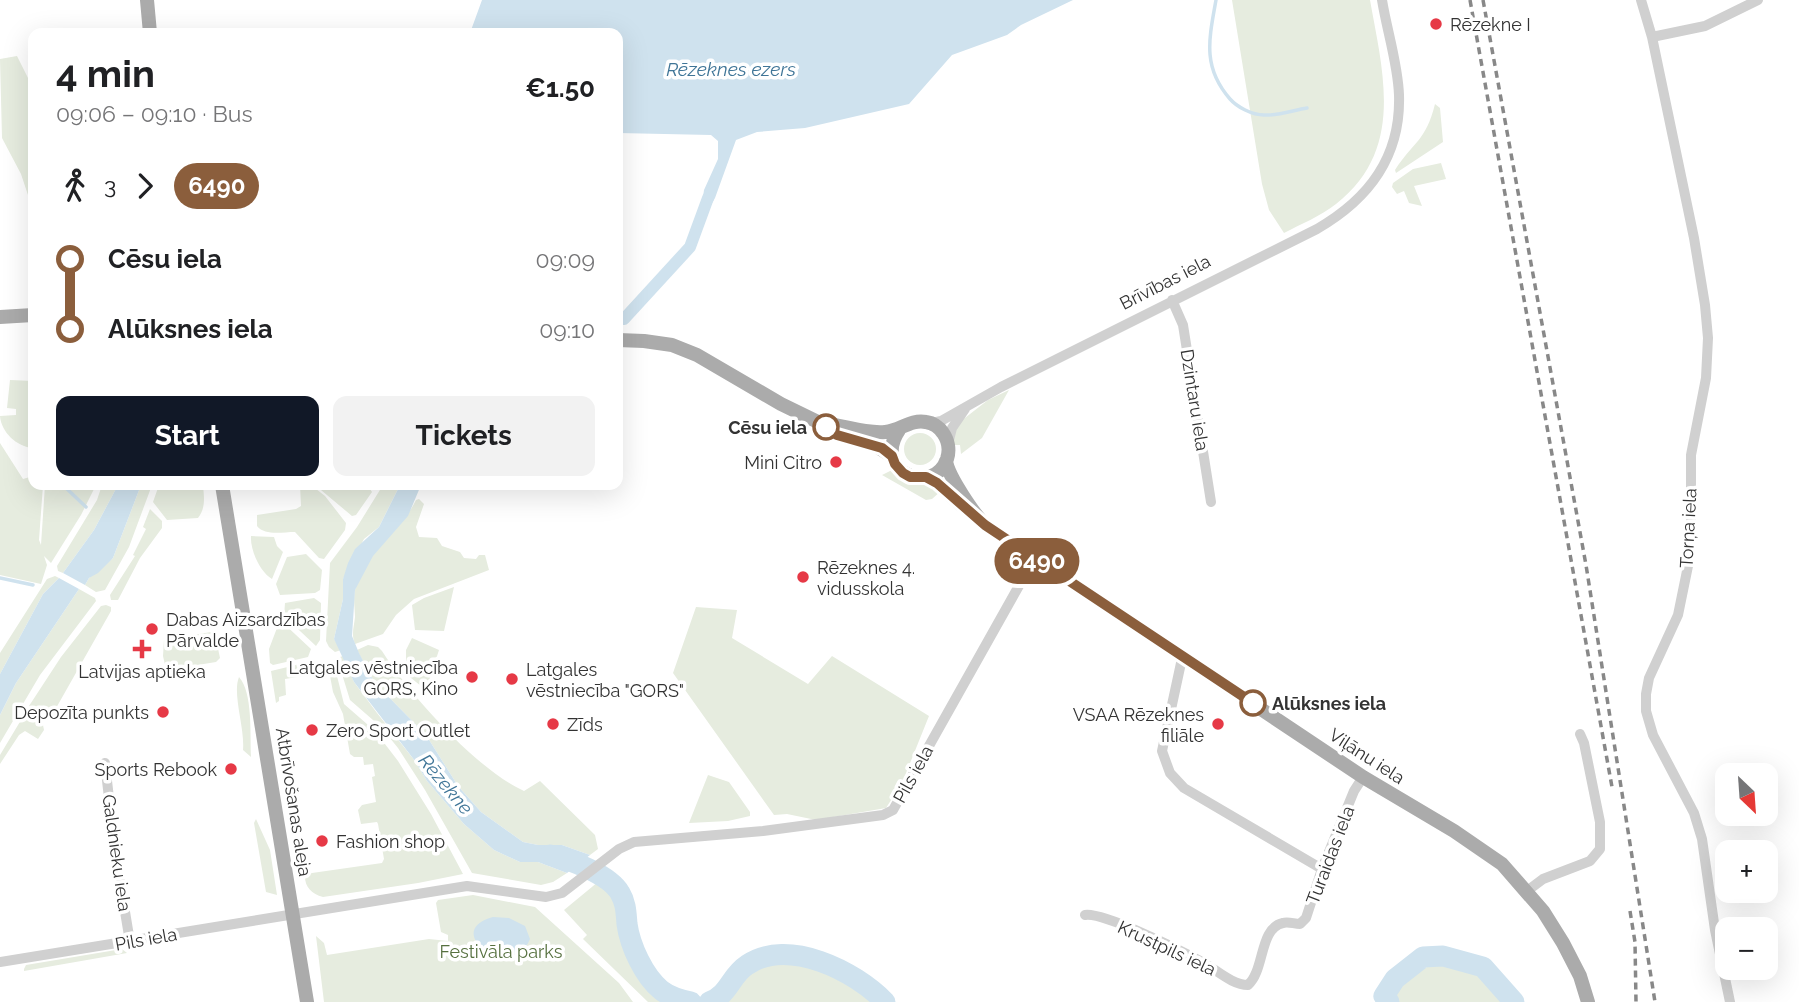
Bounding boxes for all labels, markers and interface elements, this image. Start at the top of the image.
place label: Rēzekne I [1450,14,1531,35]
marker: Rēzekne I [1428,16,1444,32]
text: 4 min [56,51,155,96]
water label: Rēzeknes ezers [666,58,796,80]
text: €1.50 [525,73,595,103]
text: 09:06 – 09:10 · Bus [56,100,253,127]
icon: walk [56,167,94,205]
icon: forward [126,167,164,205]
text: 6490 [188,171,245,200]
text: 3 [104,172,116,199]
text: Cēsu iela [108,244,222,274]
text: 09:09 [536,246,595,273]
street label: Brīvības iela [1116,250,1214,314]
text: Alūksnes iela [108,314,273,344]
text: 09:10 [539,316,595,343]
street label: Dzintaru iela [1177,348,1213,452]
button: Start [56,396,319,476]
button: Tickets [333,396,595,476]
marker: Cēsu iela [813,414,839,440]
place label: Cēsu iela [728,417,807,438]
place label: Mini Citro [744,452,822,473]
marker: Mini Citro [828,454,844,470]
street label: Torņa iela [1675,487,1701,569]
line badge: 6490 [988,538,1086,584]
text: 6490 [1008,546,1066,575]
place label: Rēzeknes 4. vidusskola [817,557,915,599]
marker: Rēzeknes 4. vidusskola [795,569,811,585]
place label: Dabas Aizsardzības Pārvalde [166,609,326,651]
marker: Dabas Aizsardzības Pārvalde [144,621,160,637]
marker: Latvijas aptieka [134,641,150,657]
place label: Latgales vēstniecība GORS, Kino [288,657,458,699]
place label: Latgales vēstniecība "GORS" [526,659,684,701]
place label: Latvijas aptieka [78,661,206,682]
marker: Latgales vēstniecība GORS, Kino [464,669,480,685]
marker: Latgales vēstniecība "GORS" [504,671,520,687]
marker: Alūksnes iela [1240,690,1266,716]
place label: Alūksnes iela [1272,693,1386,714]
place label: Depozīta punkts [14,702,149,723]
marker: Depozīta punkts [155,704,171,720]
place label: VSAA Rēzeknes filiāle [1073,704,1204,746]
place label: Zīds [567,714,603,735]
marker: Zīds [545,716,561,732]
marker: VSAA Rēzeknes filiāle [1210,716,1226,732]
place label: Zero Sport Outlet [326,720,470,741]
marker: Zero Sport Outlet [304,722,320,738]
street label: Viļānu iela [1325,724,1409,788]
street label: Atbrīvošanas aleja [272,726,316,878]
street label: Pils iela [889,742,937,806]
water label: Rēzekne [415,749,477,819]
place label: Sports Rebook [95,759,217,780]
marker: Sports Rebook [223,761,239,777]
north arrow [1715,763,1778,826]
map controls [1715,763,1778,980]
street label: Galdnieku iela [98,793,136,913]
street label: Turaidas iela [1302,803,1358,907]
place label: Fashion shop [336,831,445,852]
marker: Fashion shop [314,833,330,849]
button: + [1715,840,1778,903]
street label: Krustpils iela [1115,916,1219,980]
button: − [1715,917,1778,980]
street label: Pils iela [113,923,179,955]
park label: Festivāla parks [439,941,563,962]

